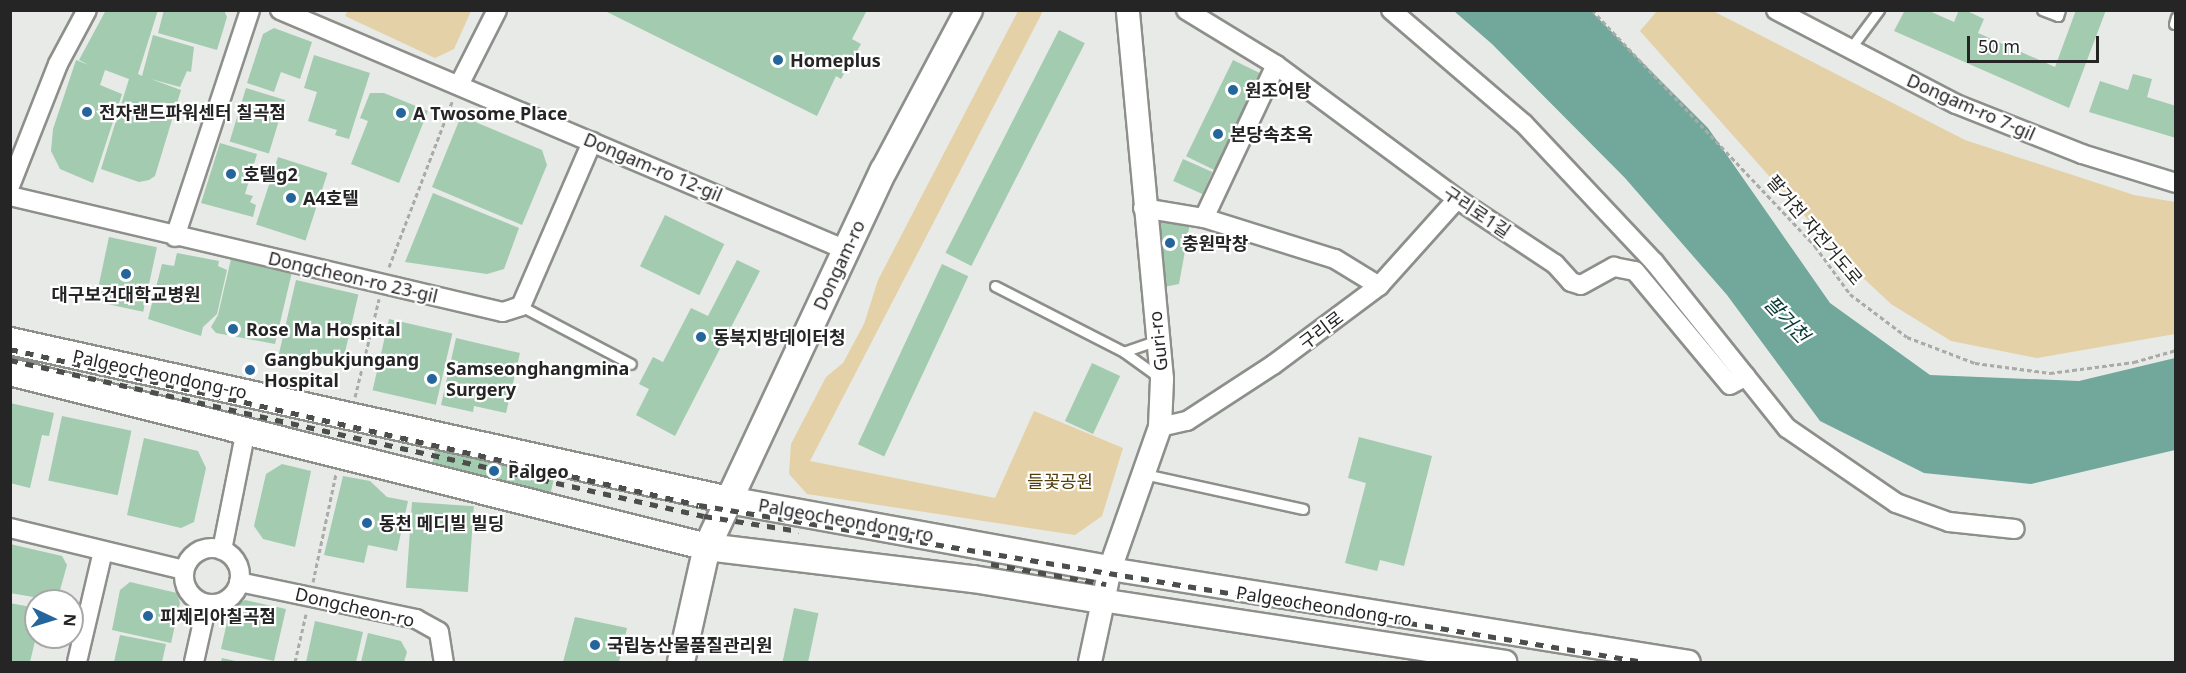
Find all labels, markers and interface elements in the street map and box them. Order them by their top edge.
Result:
scale bar [1970,24,2102,62]
text: 50 m [1978,34,2020,58]
place label: Homeplus [790,49,881,71]
marker: Homeplus [771,53,785,67]
street label: Dongam-ro 7-gil [1904,69,2038,145]
place label: 원조어탕 [1245,79,1311,101]
marker: 원조어탕 [1226,83,1240,97]
place label: 전자랜드파워센터 칠곡점 [99,101,286,123]
place label: A Twosome Place [413,102,567,124]
marker: 전자랜드파워센터 칠곡점 [80,105,94,119]
marker: A Twosome Place [394,106,408,120]
place label: 본당속초옥 [1230,123,1313,145]
marker: 본당속초옥 [1211,127,1225,141]
street label: Dongam-ro 12-gil [581,128,725,206]
place label: 호텔g2 [243,163,298,185]
marker: 호텔g2 [224,167,238,181]
street label: 팔거천 자전거도로 [1763,171,1867,289]
street label: 구리로1길 [1439,182,1515,242]
place label: A4호텔 [303,187,359,209]
marker: A4호텔 [284,191,298,205]
street label: Dongam-ro [809,217,869,313]
place label: 충원막창 [1182,232,1248,254]
marker: 충원막창 [1163,236,1177,250]
street label: Dongcheon-ro 23-gil [266,247,440,307]
marker: 대구보건대학교병원 [119,267,133,281]
place label: 대구보건대학교병원 [51,283,201,305]
water label: 팔거천 [1759,291,1815,347]
street label: 구리로 [1295,306,1347,354]
street label: Guri-ro [1144,310,1172,372]
place label: Rose Ma Hospital [246,318,401,340]
marker: Rose Ma Hospital [224,320,242,338]
place label: 동북지방데이터청 [713,326,845,348]
marker: 동북지방데이터청 [694,330,708,344]
street label: Palgeocheondong-ro [71,345,249,403]
place label: Gangbukjungang Hospital [264,349,419,392]
place label: Samseonghangmina Surgery [446,358,629,400]
marker: Gangbukjungang Hospital [241,361,259,379]
marker: Samseonghangmina Surgery [423,370,441,388]
place label: Palgeo [508,460,569,482]
marker: Palgeo [485,462,503,480]
park label: 들꽃공원 [1027,470,1093,492]
street label: Palgeocheondong-ro [757,494,935,546]
place label: 동천 메디빌 빌딩 [379,512,504,534]
marker: 동천 메디빌 빌딩 [360,516,374,530]
street label: Palgeocheondong-ro [1235,581,1413,631]
street label: Dongcheon-ro [293,583,417,631]
north arrow [24,589,84,649]
place label: 피제리아칠곡점 [160,605,276,627]
marker: 피제리아칠곡점 [141,609,155,623]
text: N [59,613,81,627]
place label: 국립농산물품질관리원 [607,634,773,656]
marker: 국립농산물품질관리원 [588,638,602,652]

